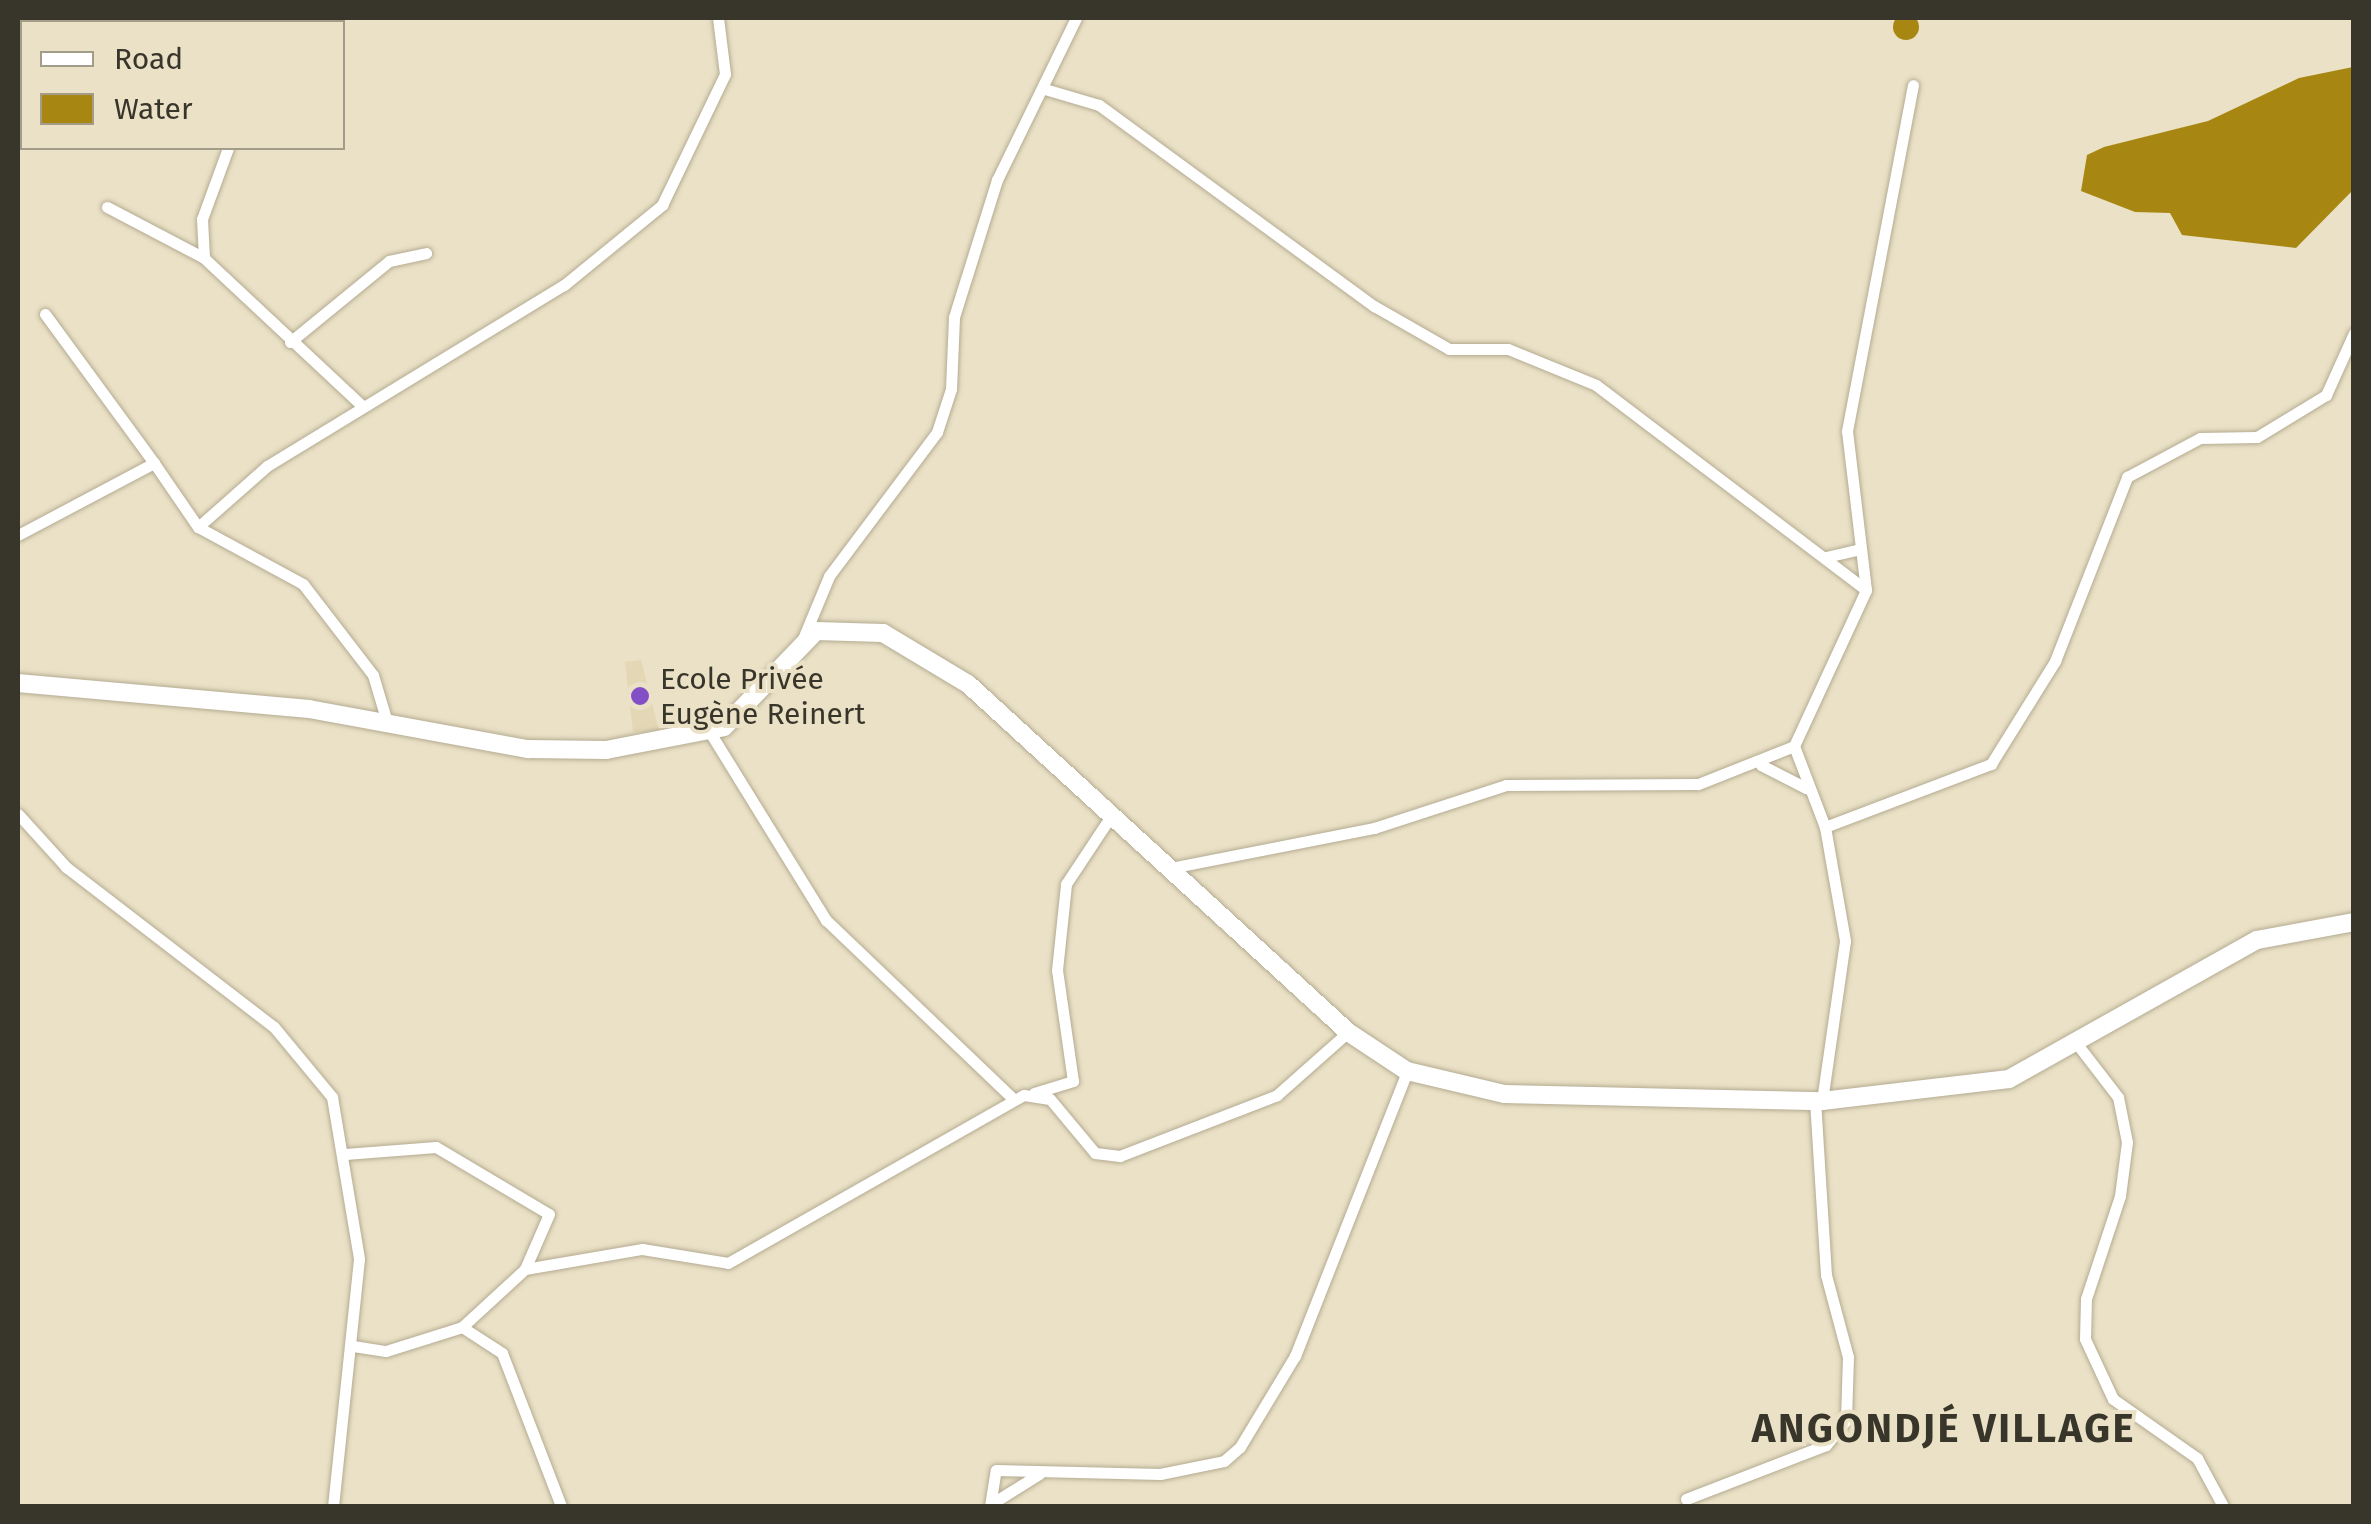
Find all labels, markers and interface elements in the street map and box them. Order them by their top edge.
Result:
legend [20,20,345,150]
text: Road [114,41,183,77]
text: Water [114,91,193,127]
place label: Ecole Privée Eugène Reinert [660,661,865,732]
marker: Ecole Privée Eugène Reinert [629,685,651,707]
district label: ANGONDJÉ VILLAGE [1752,1405,2136,1453]

